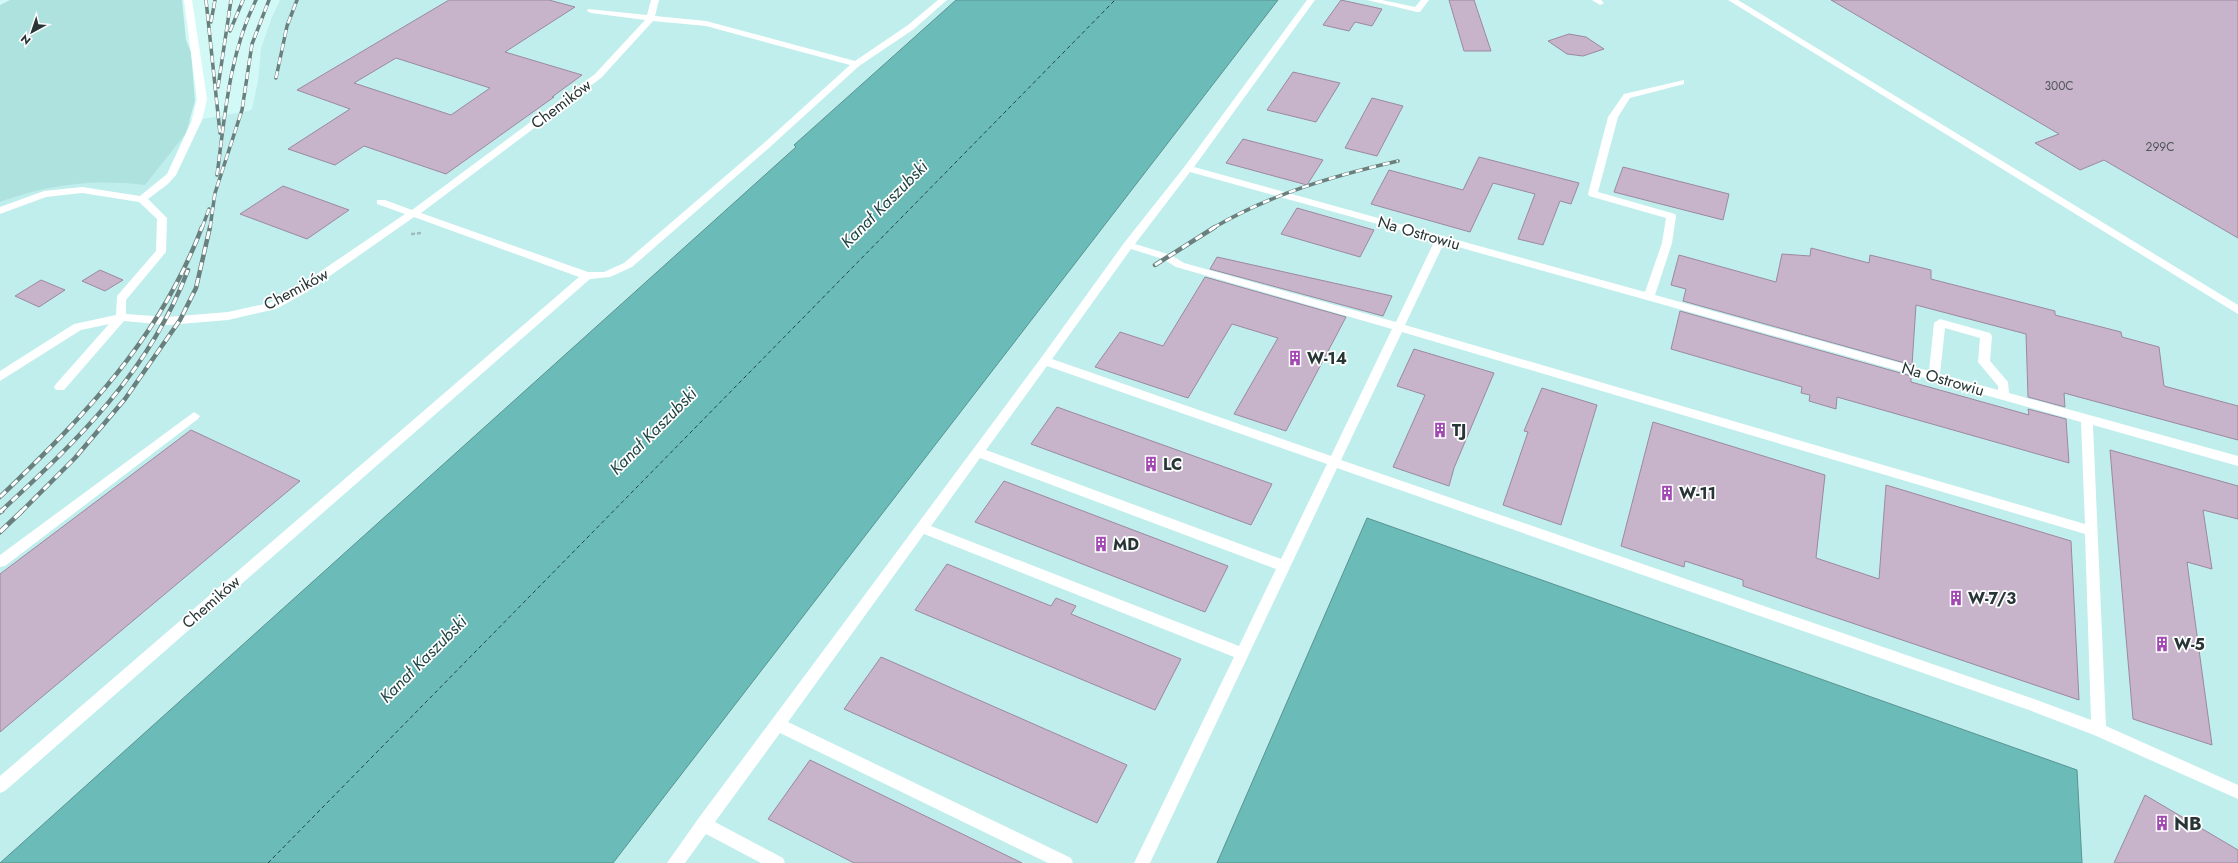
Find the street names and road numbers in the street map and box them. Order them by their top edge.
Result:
street label: Chemików [526,74,596,134]
street label: Na Ostrowiu [1375,210,1463,256]
street label: Chemików [260,262,333,316]
street label: Na Ostrowiu [1899,356,1987,402]
street label: Chemików [177,570,245,634]

